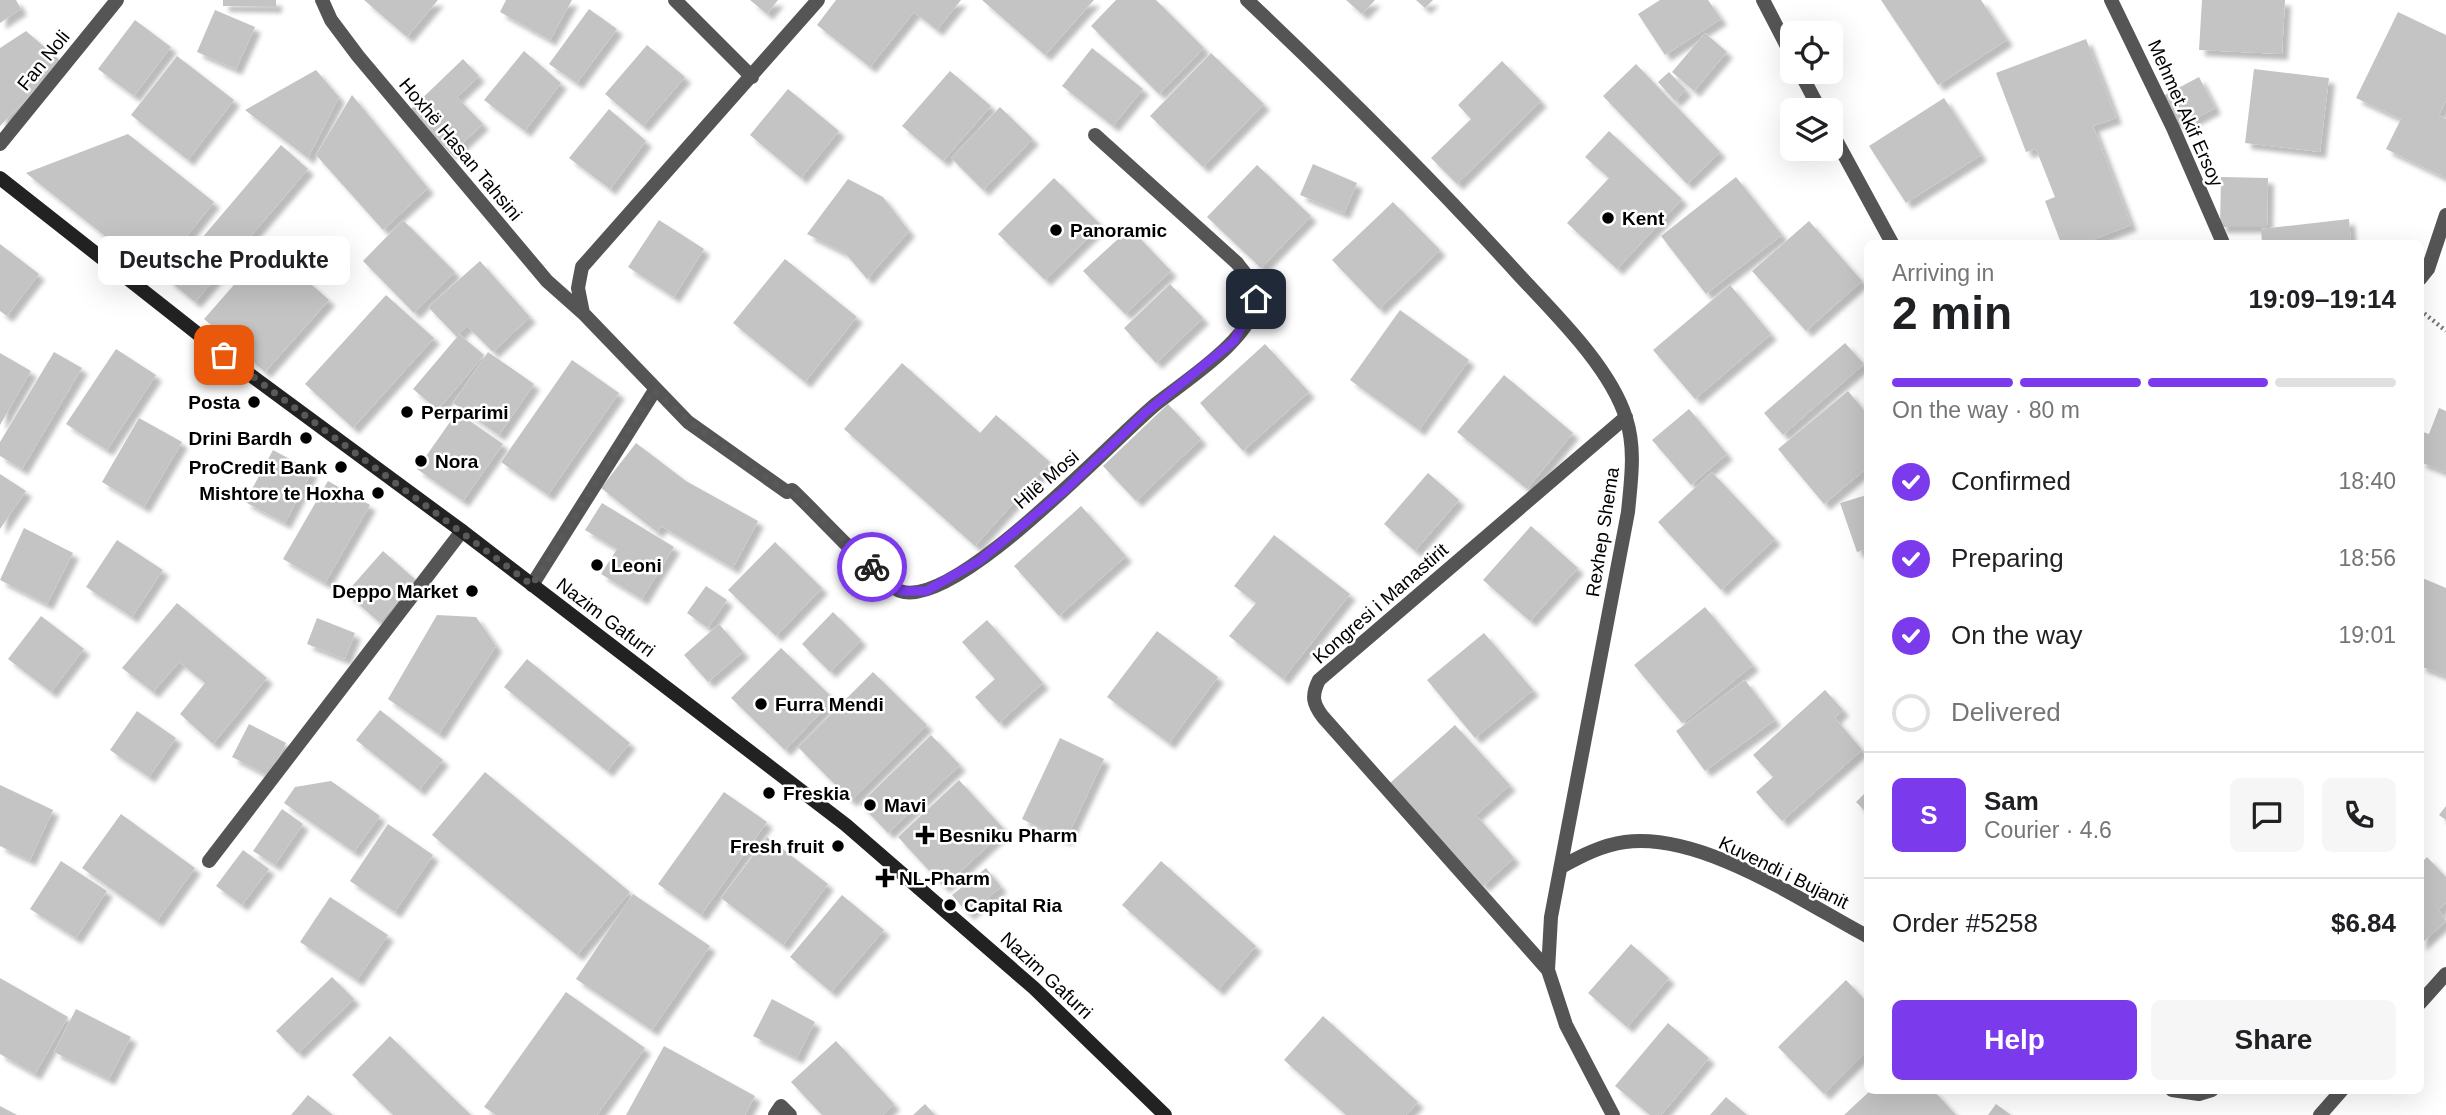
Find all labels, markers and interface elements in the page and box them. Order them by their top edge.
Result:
map controls [1780,21,1843,161]
button: locate [1780,21,1843,84]
street label: Fan Noli [13,26,74,94]
street label: Mehmet Akif Ersoy [2144,37,2228,190]
street label: Hoxhë Hasan Tahsini [395,74,526,225]
button: layers [1780,98,1843,161]
place label: Kent [1622,208,1665,229]
marker: Kent [1600,210,1616,226]
place label: Panoramic [1070,220,1168,241]
marker: Panoramic [1048,222,1064,238]
callout: Deutsche Produkte [98,236,350,285]
text: Deutsche Produkte [119,247,329,273]
text: Arriving in [1892,260,1994,286]
pin [1226,269,1286,329]
icon: home [1237,280,1275,318]
text: 19:09–19:14 [2249,284,2396,314]
text: 2 min [1892,287,2012,339]
pin [194,325,254,385]
icon: bag [205,336,243,374]
place label: Posta [188,392,240,413]
marker: Posta [246,394,262,410]
text: On the way · 80 m [1892,397,2080,423]
place label: Perparimi [421,402,509,423]
marker: Perparimi [399,404,415,420]
place label: Drini Bardh [189,428,292,449]
marker: Drini Bardh [298,430,314,446]
street label: Hilë Mosi [1010,446,1083,513]
place label: Nora [435,451,479,472]
marker: Nora [413,453,429,469]
place label: ProCredit Bank [189,457,327,478]
marker: ProCredit Bank [333,459,349,475]
icon: check [1892,463,1930,501]
street label: Rexhep Shema [1582,465,1623,598]
text: Confirmed [1951,466,2071,496]
text: 18:40 [2338,468,2396,494]
place label: Mishtore te Hoxha [199,483,364,504]
marker: Mishtore te Hoxha [370,485,386,501]
courier [837,532,907,602]
street label: Kongresi i Manastirit [1308,539,1453,668]
icon: check [1892,540,1930,578]
text: Preparing [1951,543,2064,573]
text: 18:56 [2338,545,2396,571]
icon: bike [853,548,891,586]
place label: Leoni [611,555,662,576]
marker: Leoni [589,557,605,573]
street label: Nazim Gafurri [553,574,659,661]
place label: Deppo Market [332,581,459,602]
marker: Deppo Market [464,583,480,599]
icon: check [1892,617,1930,655]
text: On the way [1951,620,2083,650]
text: 19:01 [2338,622,2396,648]
place label: Furra Mendi [775,694,884,715]
marker: Furra Mendi [753,696,769,712]
text: Delivered [1951,697,2061,727]
button: chat [2230,778,2304,852]
button: phone [2322,778,2396,852]
place label: Freskia [783,783,850,804]
marker: Freskia [761,785,777,801]
text: Sam [1984,786,2039,816]
place label: Mavi [884,795,926,816]
marker: Mavi [862,797,878,813]
text: S [1920,800,1938,830]
text: Courier · 4.6 [1984,817,2112,843]
place label: Besniku Pharm [939,825,1077,846]
marker: Besniku Pharm [917,827,933,843]
street label: Kuvendi i Bujanit [1716,832,1853,913]
place label: Fresh fruit [730,836,825,857]
marker: Fresh fruit [830,838,846,854]
place label: NL-Pharm [899,868,990,889]
marker: NL-Pharm [877,870,893,886]
place label: Capital Ria [964,895,1063,916]
marker: Capital Ria [942,897,958,913]
text: Order #5258 [1892,908,2038,938]
text: $6.84 [2331,908,2396,938]
street label: Nazim Gafurri [997,928,1097,1023]
button: Help [1892,1000,2137,1080]
button: Share [2151,1000,2396,1080]

